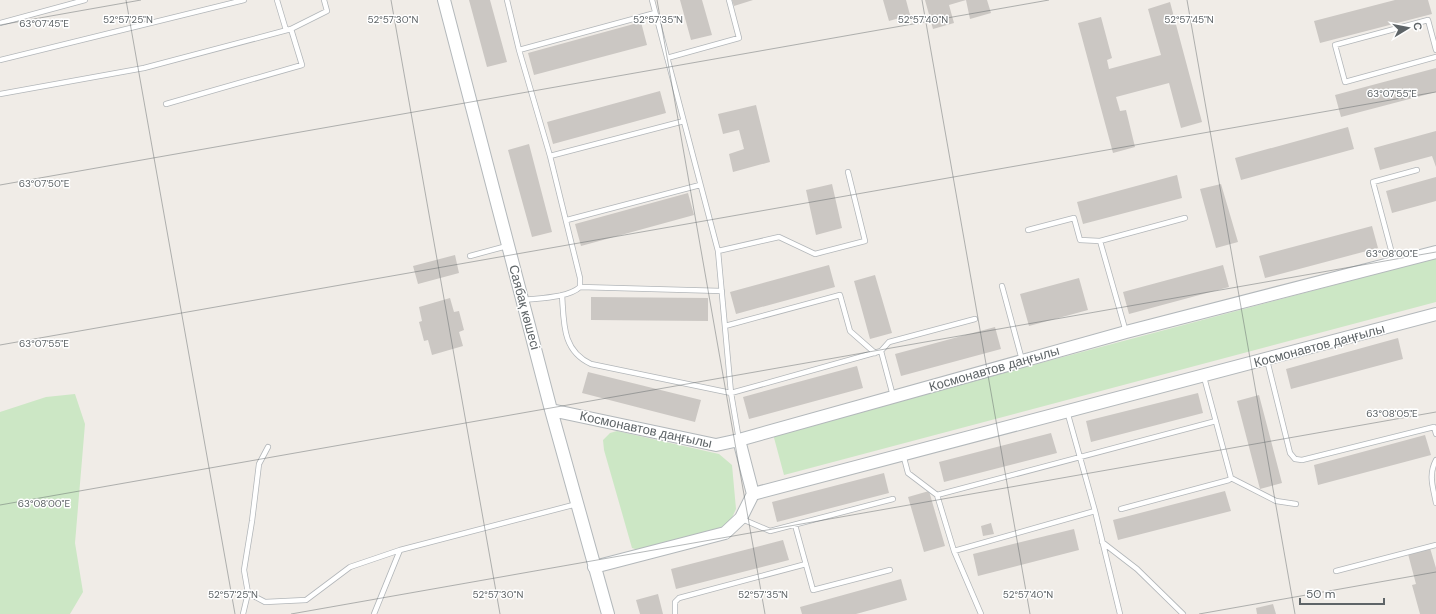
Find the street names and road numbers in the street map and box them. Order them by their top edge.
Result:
street label: Саябақ көшесі [505,263,544,352]
street label: Космонавтов даңғылы [1252,320,1386,371]
street label: Космонавтов даңғылы [927,342,1061,395]
street label: Космонавтов даңғылы [578,407,714,452]

